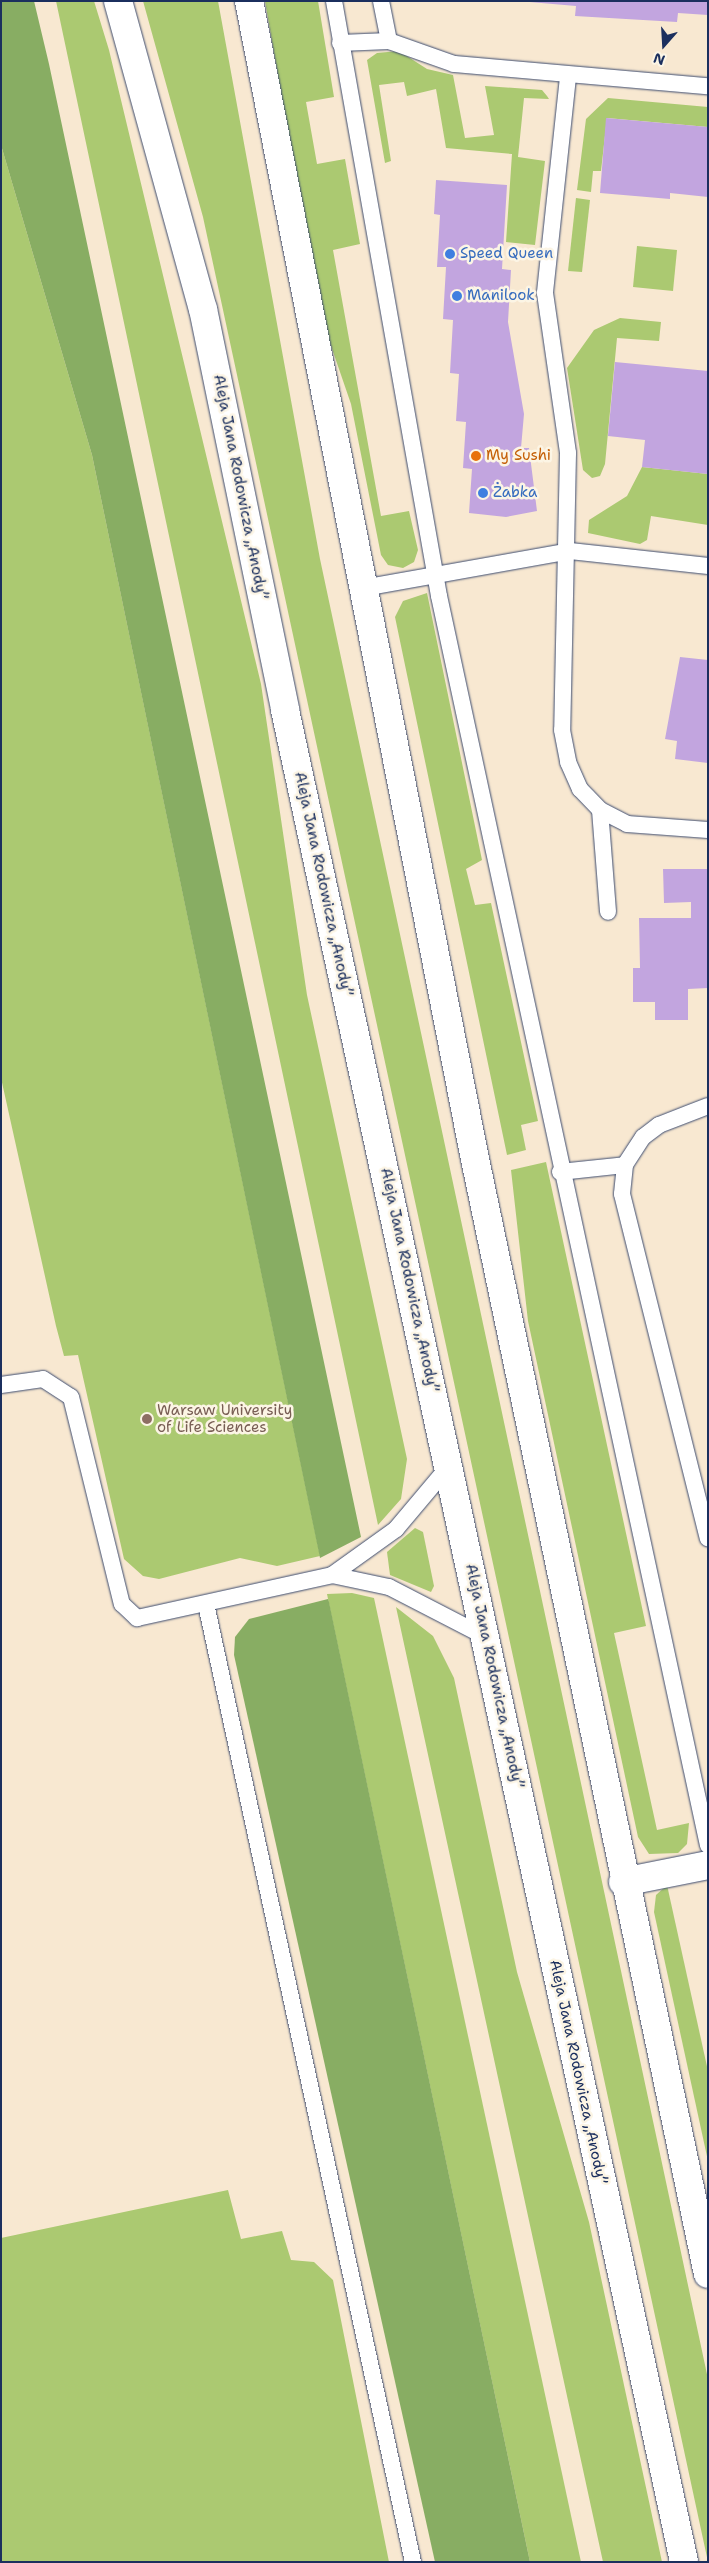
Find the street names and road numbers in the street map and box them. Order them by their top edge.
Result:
street label: Aleja Jana Rodowicza „Anody” [209,373,271,601]
street label: Aleja Jana Rodowicza „Anody” [290,770,356,998]
street label: Aleja Jana Rodowicza „Anody” [376,1166,442,1394]
street label: Aleja Jana Rodowicza „Anody” [461,1562,527,1790]
street label: Aleja Jana Rodowicza „Anody” [545,1958,611,2186]

